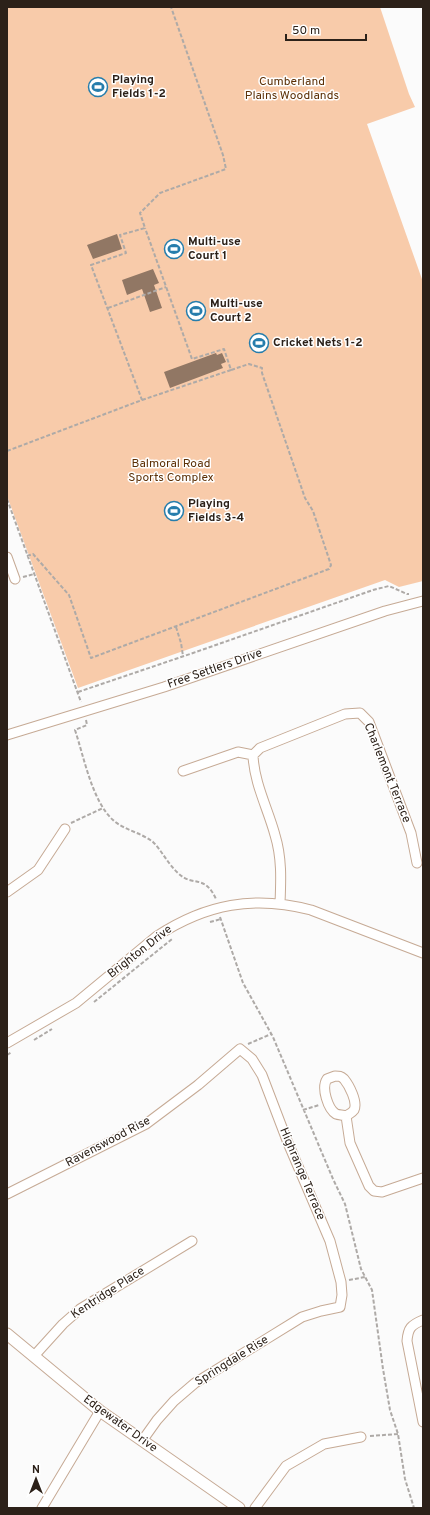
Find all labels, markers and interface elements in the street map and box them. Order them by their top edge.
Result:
scale bar [286,16,366,42]
text: 50 m [292,23,320,39]
place label: Playing Fields 1-2 [112,72,166,102]
park label: Cumberland Plains Woodlands [245,74,339,104]
sports icon: Playing Fields 1-2 [87,76,109,98]
place label: Multi-use Court 1 [188,234,241,264]
sports icon: Multi-use Court 1 [163,238,185,260]
place label: Multi-use Court 2 [210,296,263,326]
sports icon: Multi-use Court 2 [185,300,207,322]
sports icon: Cricket Nets 1-2 [248,332,270,354]
place label: Cricket Nets 1-2 [273,335,363,351]
park label: Balmoral Road Sports Complex [128,456,214,486]
place label: Playing Fields 3-4 [188,496,244,526]
sports icon: Playing Fields 3-4 [163,500,185,522]
street label: Free Settlers Drive [165,645,265,693]
street label: Charlemont Terrace [360,721,414,825]
street label: Brighton Drive [104,922,176,982]
street label: Ravenswood Rise [63,1113,153,1171]
street label: Highrange Terrace [275,1125,329,1223]
street label: Kentridge Place [68,1263,148,1323]
street label: Springdale Rise [192,1332,272,1390]
street label: Edgewater Drive [80,1392,160,1456]
north arrow [16,1459,56,1499]
text: N [32,1463,40,1477]

